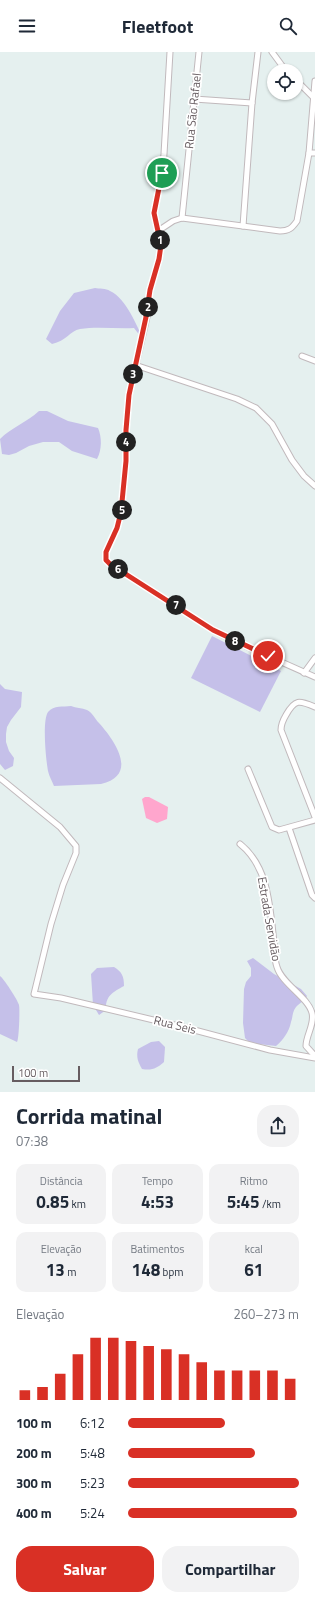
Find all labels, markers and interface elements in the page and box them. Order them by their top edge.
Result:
text: Fleetfoot [122,13,193,40]
icon: menu [16,15,38,37]
icon: search [277,15,299,37]
map controls [267,64,303,100]
button: locate [267,64,303,100]
street label: Rua São Rafael [179,72,206,150]
pin [145,156,179,190]
icon: arrive [151,162,173,184]
pin: 1 [150,230,170,250]
text: 1 [157,232,163,248]
pin: 2 [138,297,158,317]
text: 2 [145,299,151,315]
pin: 3 [123,364,143,384]
text: 3 [130,366,136,382]
pin: 4 [116,432,136,452]
text: 4 [123,434,129,450]
pin: 5 [112,500,132,520]
text: 5 [119,502,125,518]
pin: 6 [108,559,128,579]
text: 6 [115,561,121,577]
pin: 7 [166,595,186,615]
text: 7 [173,597,179,613]
pin: 8 [225,631,245,651]
text: 8 [232,633,238,649]
pin [251,639,285,673]
icon: check [257,645,279,667]
street label: Estrada Servidão [253,875,286,963]
street label: Rua Seis [152,1010,199,1039]
scale bar [12,1064,80,1083]
text: 100 m [18,1065,48,1081]
text: Corrida matinal [16,1099,162,1133]
button: share [257,1105,299,1147]
text: 07:38 [16,1131,48,1151]
text: Distância [40,1173,82,1189]
text: Tempo [142,1173,173,1189]
text: Ritmo [240,1173,268,1189]
text: 0.85 [36,1189,69,1215]
text: 4:53 [141,1189,174,1215]
text: 5:45 [227,1189,260,1215]
text: km [69,1196,86,1212]
text: /km [260,1196,281,1212]
text: Elevação [41,1241,82,1257]
text: Batimentos [131,1241,184,1257]
text: kcal [245,1241,263,1257]
text: 13 [46,1257,65,1283]
text: 148 [132,1257,160,1283]
text: 61 [244,1257,263,1283]
text: m [65,1264,77,1280]
text: bpm [160,1264,183,1280]
text: Elevação [16,1304,64,1324]
text: 260–273 m [233,1304,299,1324]
text: 100 m [16,1413,52,1433]
text: 6:12 [80,1413,105,1433]
text: 200 m [16,1443,52,1463]
text: 5:48 [80,1443,105,1463]
text: 300 m [16,1473,52,1493]
text: 5:23 [80,1473,105,1493]
text: 400 m [16,1503,52,1523]
text: 5:24 [80,1503,105,1523]
button: Salvar [16,1546,154,1592]
button: Compartilhar [162,1546,299,1592]

